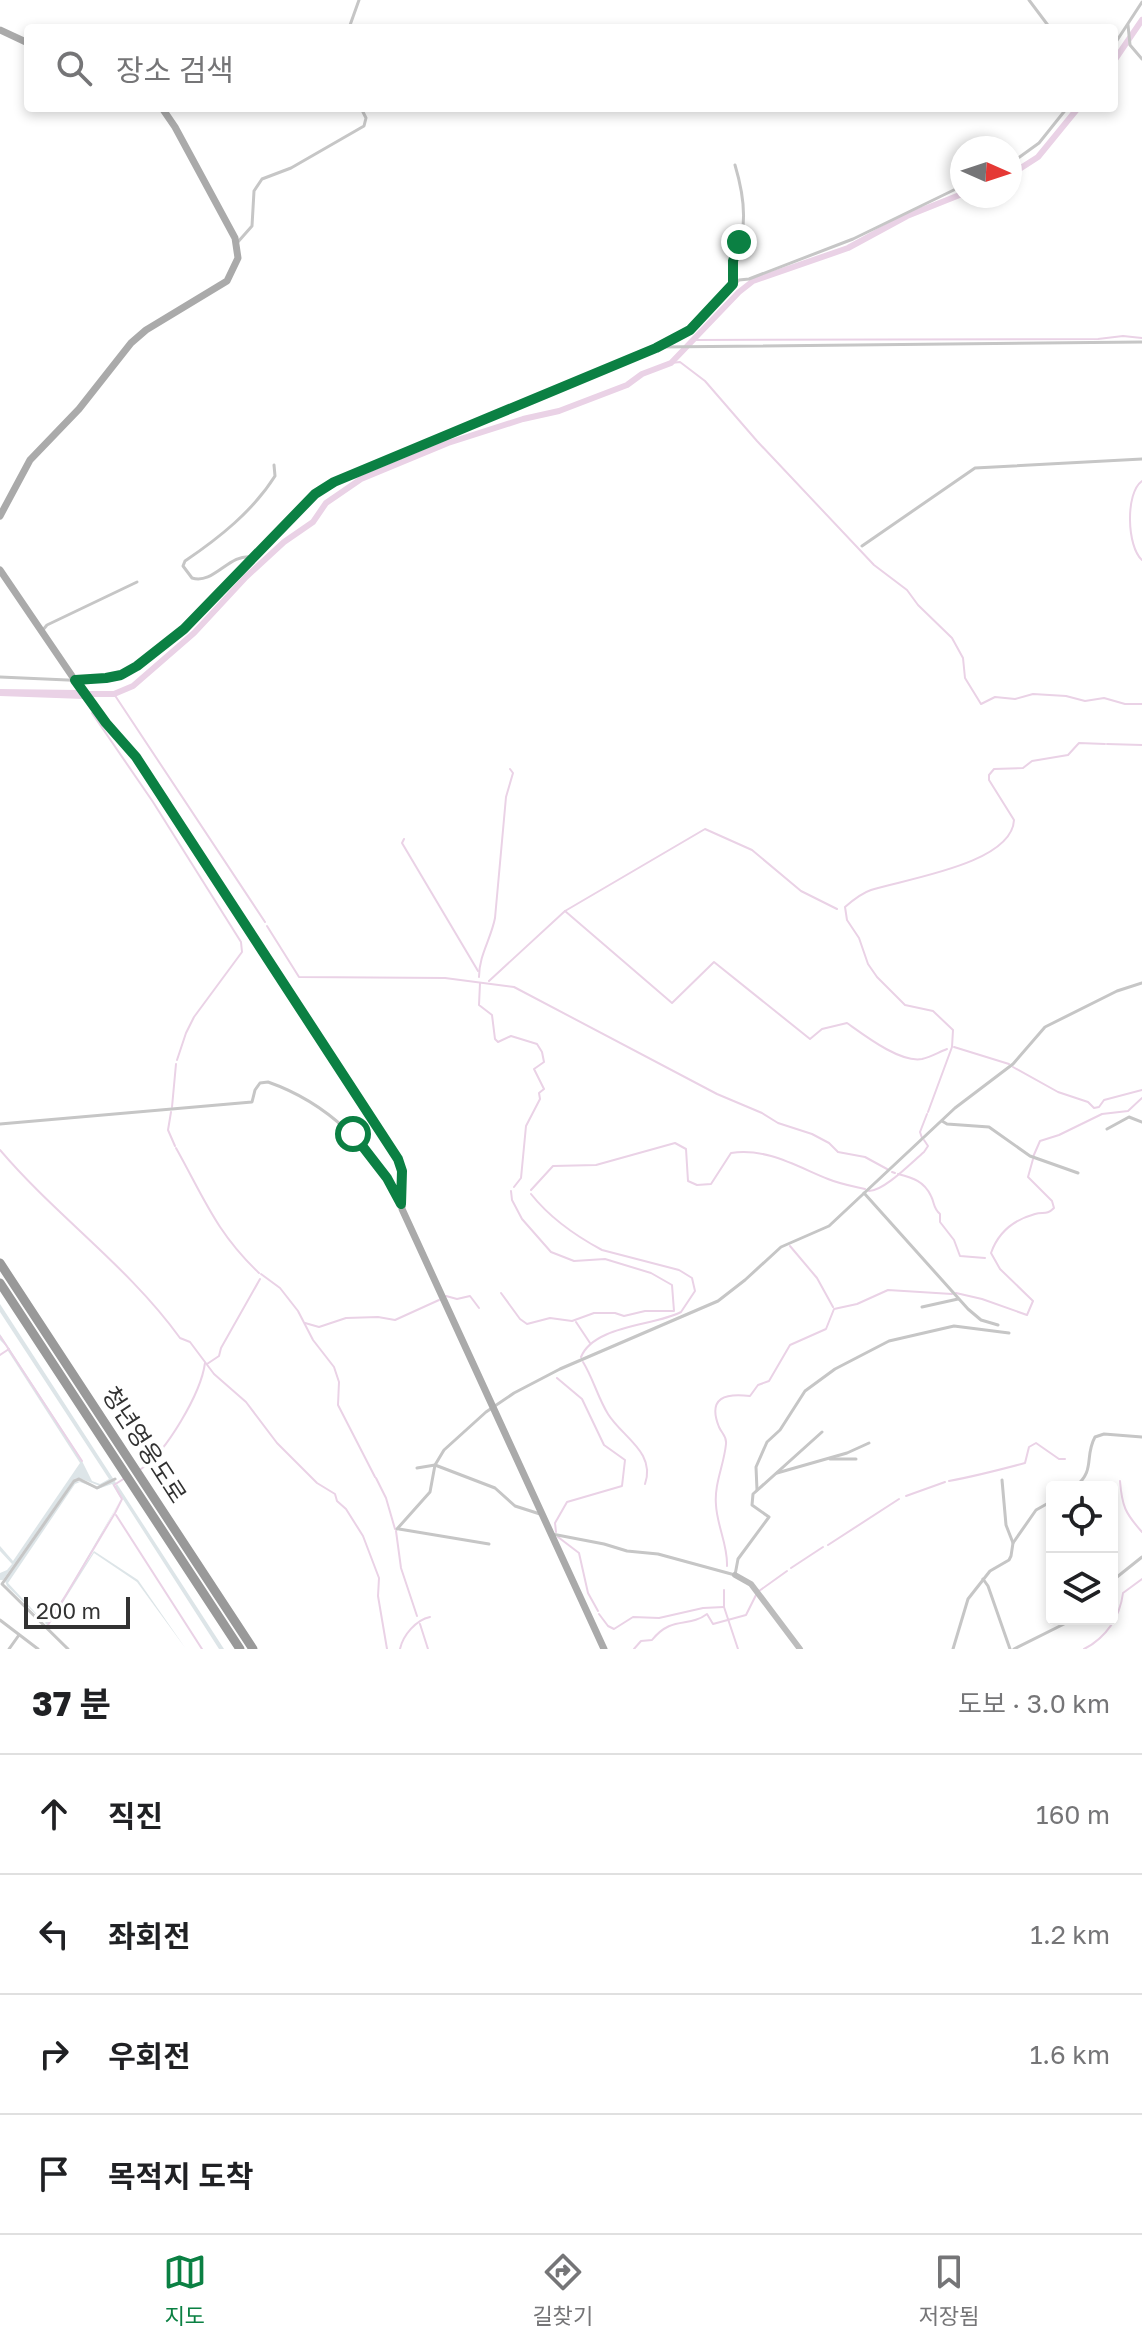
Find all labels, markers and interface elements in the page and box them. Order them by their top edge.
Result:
search box [24,24,1118,112]
icon: search [52,46,96,90]
text: 장소 검색 [116,52,234,88]
north arrow [950,136,1022,208]
route end [721,224,757,260]
route start [335,1116,371,1152]
street label: 청년영웅도로 [97,1381,193,1508]
map controls [1046,1481,1118,1625]
button: locate [1046,1481,1118,1553]
button: layers [1046,1553,1118,1625]
scale bar [24,1593,130,1629]
text: 200 m [36,1597,101,1624]
text: 37 분 [32,1683,111,1723]
text: 도보 · 3.0 km [958,1688,1110,1719]
icon: ahead [32,1792,76,1836]
text: 직진 [108,1798,163,1834]
text: 160 m [1036,1799,1110,1830]
icon: left [32,1912,76,1956]
text: 좌회전 [108,1918,191,1954]
text: 1.2 km [1030,1919,1110,1950]
icon: right [32,2032,76,2076]
text: 우회전 [108,2038,191,2074]
text: 1.6 km [1030,2039,1110,2070]
icon: arrive [32,2152,76,2196]
text: 목적지 도착 [108,2158,254,2194]
tab: 지도 [163,2250,207,2330]
tab: 길찾기 [532,2250,593,2330]
tab: 저장됨 [918,2250,979,2330]

